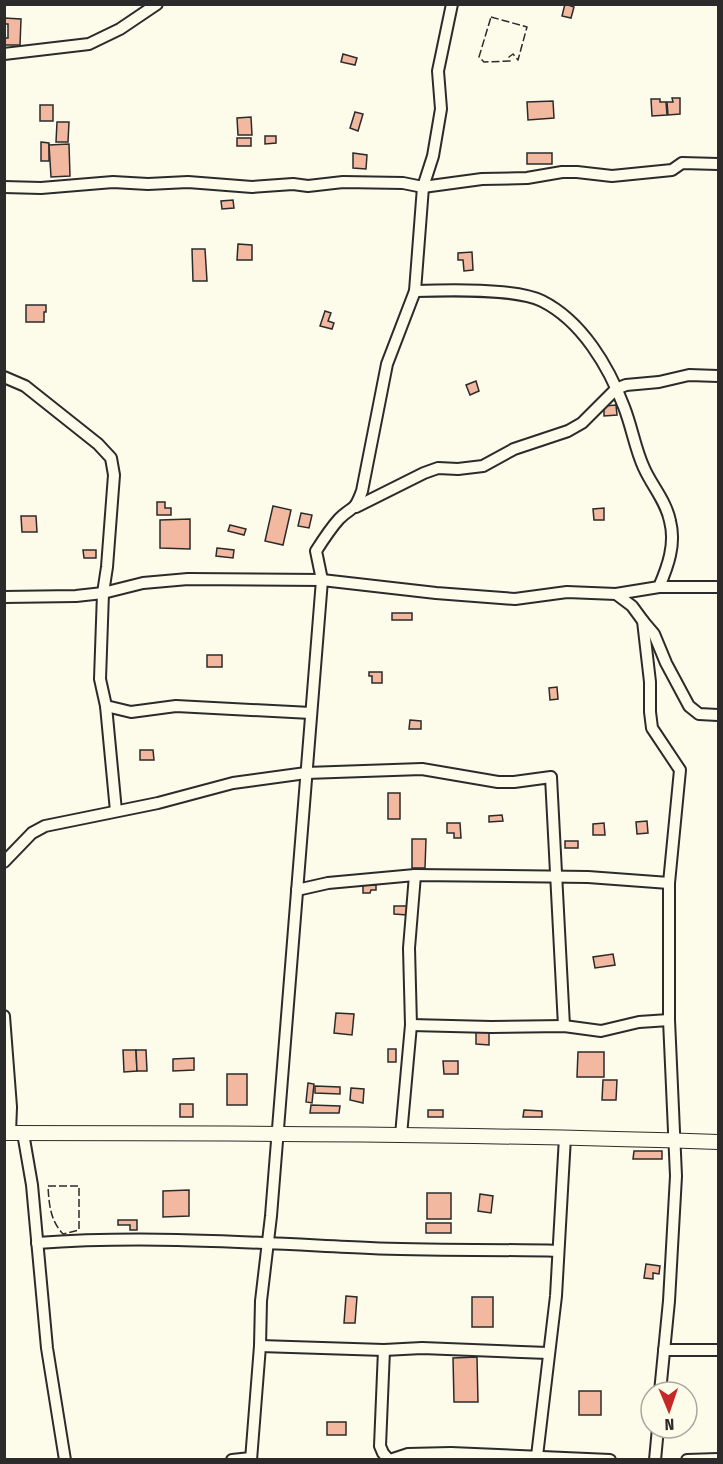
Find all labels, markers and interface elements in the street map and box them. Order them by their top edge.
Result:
north arrow [639,1380,699,1440]
text: N [664,1415,675,1434]

